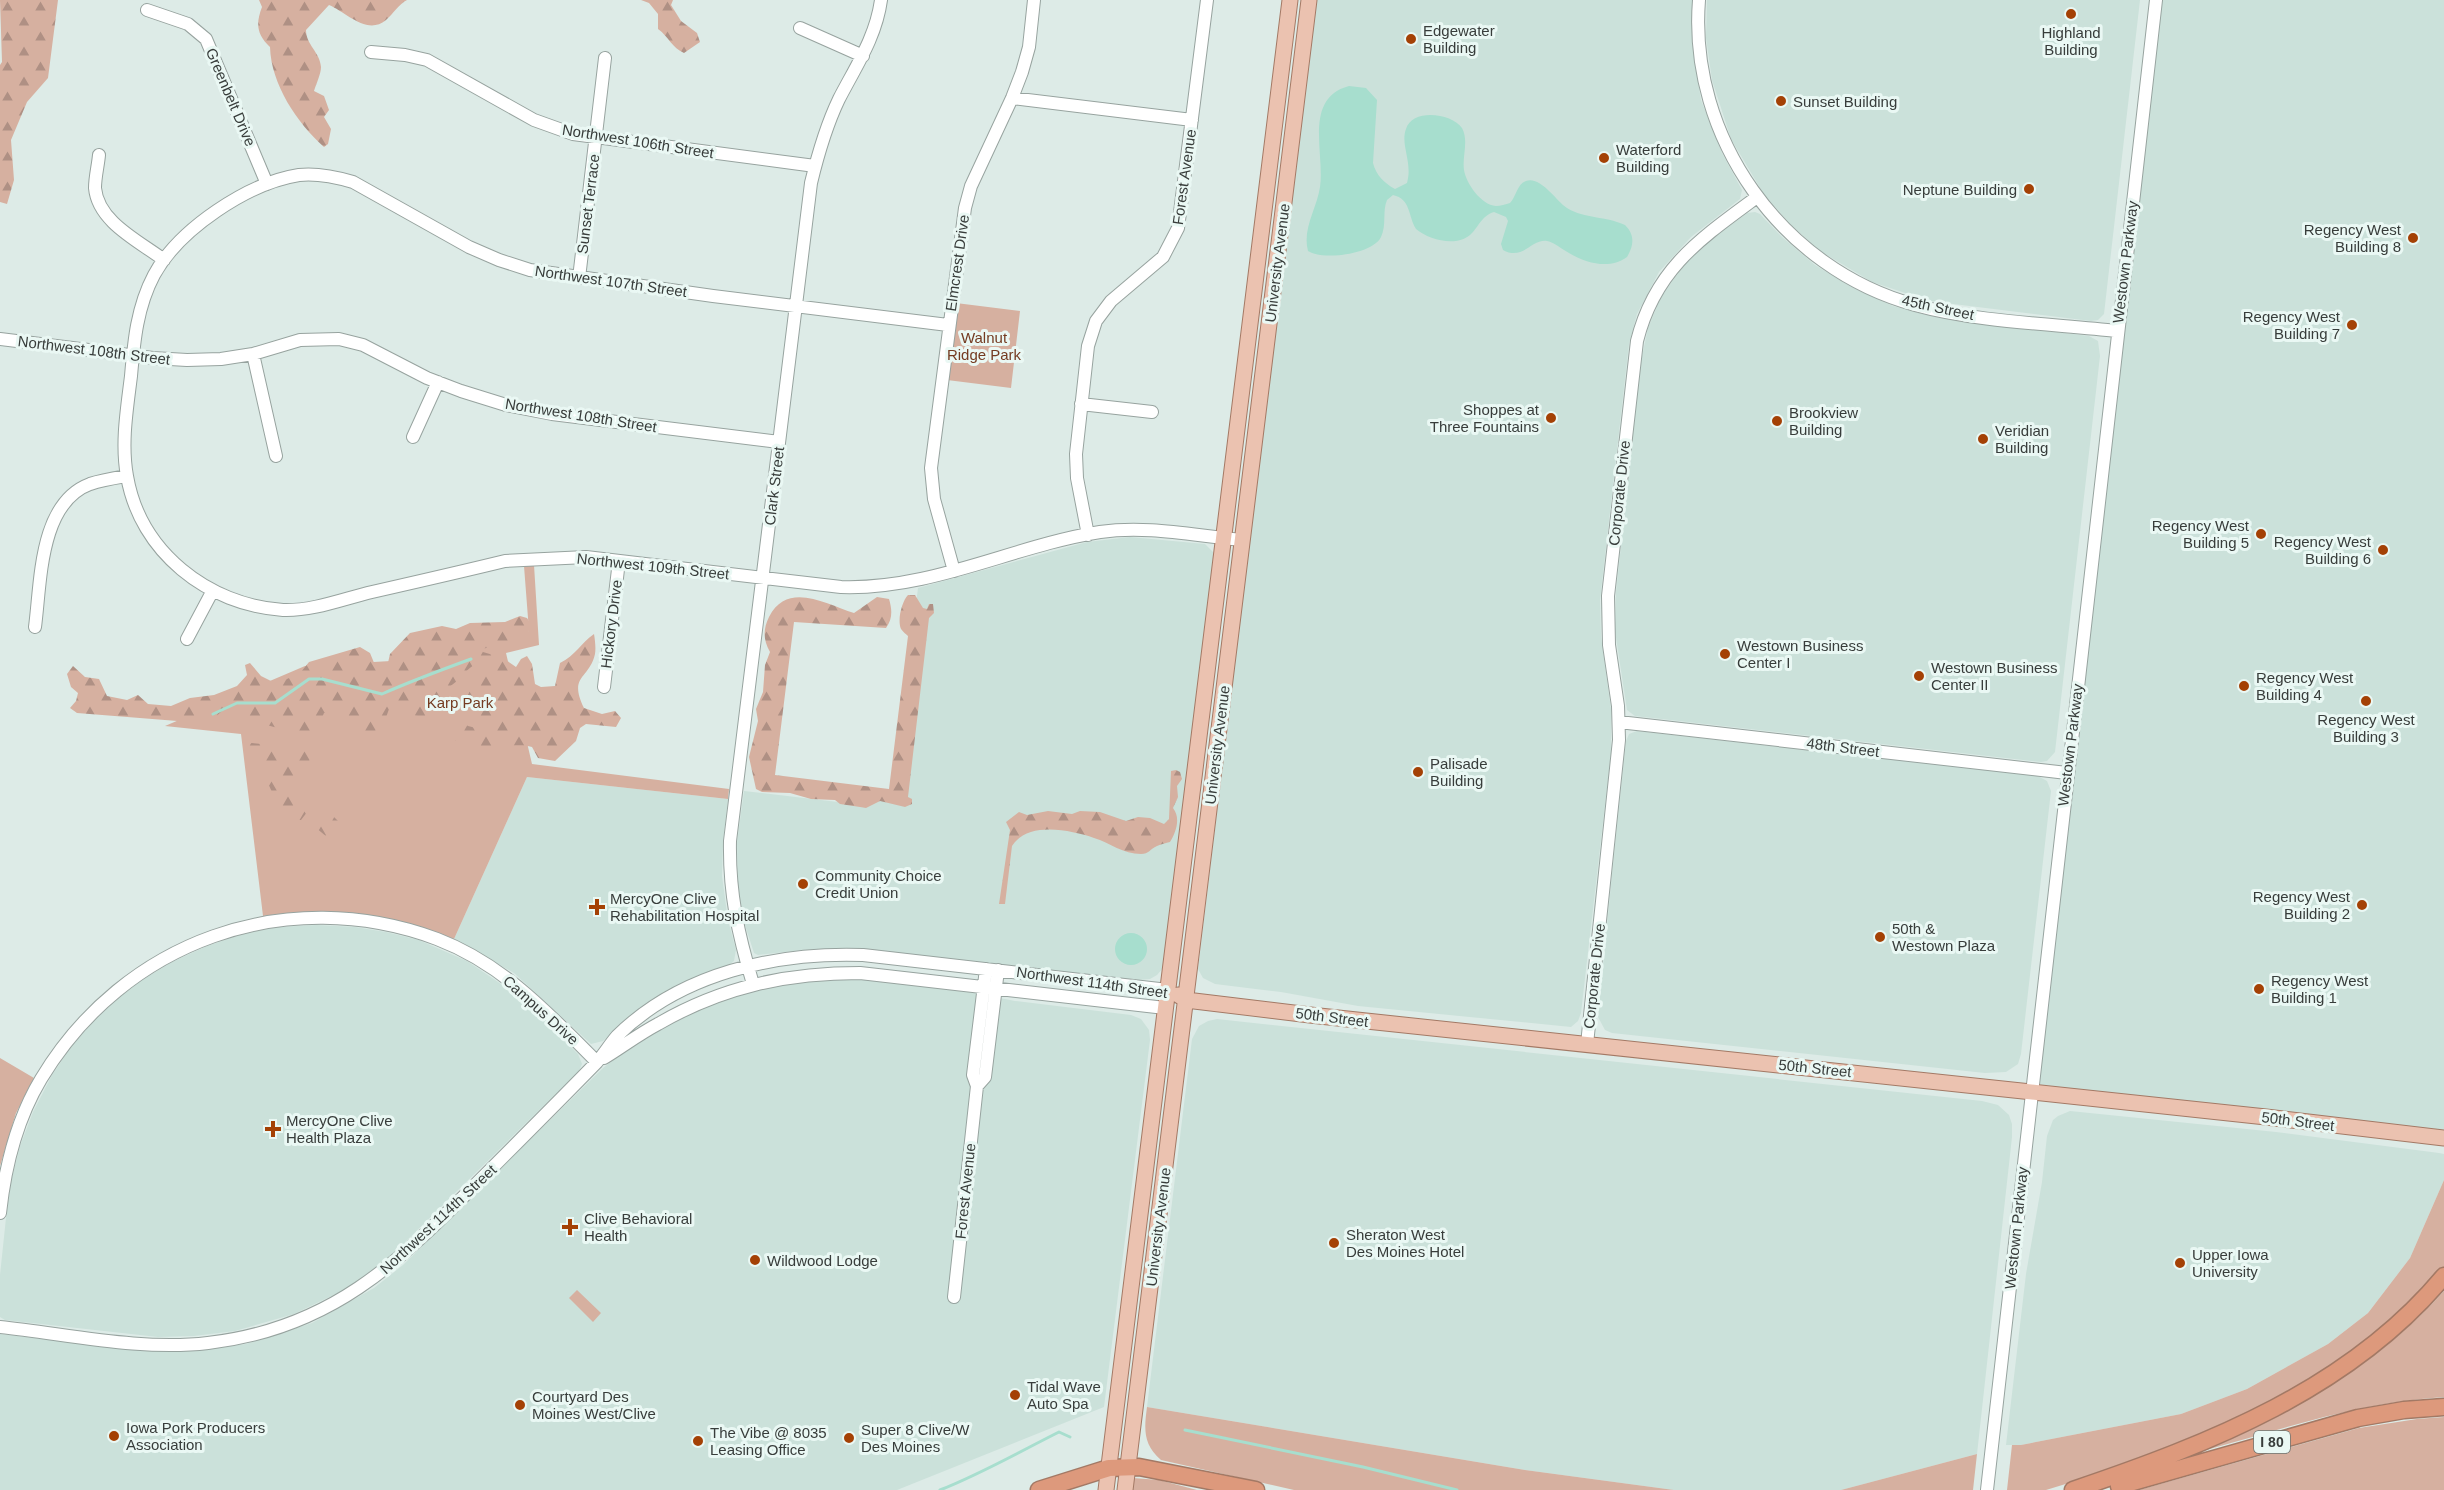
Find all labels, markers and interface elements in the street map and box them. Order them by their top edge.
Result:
marker: Highland Building [2064,7,2078,21]
place label: Edgewater Building [1423,22,1495,56]
place label: Highland Building [2041,24,2101,58]
marker: Edgewater Building [1404,32,1418,46]
street label: Greenbelt Drive [203,45,259,149]
place label: Sunset Building [1793,93,1897,110]
marker: Sunset Building [1774,94,1788,108]
street label: Northwest 106th Street [561,121,716,162]
street label: Forest Avenue [1169,128,1199,226]
place label: Waterford Building [1616,141,1681,175]
marker: Waterford Building [1597,151,1611,165]
street label: Sunset Terrace [573,153,603,255]
place label: Neptune Building [1903,181,2017,198]
marker: Neptune Building [2022,182,2036,196]
street label: Westown Parkway [2109,199,2141,324]
street label: University Avenue [1261,203,1293,323]
street label: Elmcrest Drive [942,214,972,312]
place label: Regency West Building 8 [2304,221,2402,255]
marker: Regency West Building 8 [2406,231,2420,245]
street label: Northwest 107th Street [534,262,689,300]
street label: 45th Street [1900,291,1976,323]
place label: Regency West Building 7 [2243,308,2341,342]
marker: Regency West Building 7 [2345,318,2359,332]
park label: Walnut Ridge Park [947,329,1022,363]
street label: Northwest 108th Street [17,332,172,368]
street label: Northwest 108th Street [504,395,659,436]
place label: Shoppes at Three Fountains [1430,401,1540,435]
place label: Brookview Building [1789,404,1858,438]
marker: Shoppes at Three Fountains [1544,411,1558,425]
marker: Brookview Building [1770,414,1784,428]
place label: Veridian Building [1995,422,2049,456]
marker: Veridian Building [1976,432,1990,446]
street label: Corporate Drive [1605,439,1633,547]
street label: Clark Street [761,445,787,526]
place label: Regency West Building 5 [2152,517,2250,551]
marker: Regency West Building 5 [2254,527,2268,541]
place label: Regency West Building 6 [2274,533,2372,567]
marker: Regency West Building 6 [2376,543,2390,557]
street label: Northwest 109th Street [576,550,731,583]
street label: Hickory Drive [597,579,625,669]
place label: Westown Business Center I [1737,637,1863,671]
marker: Westown Business Center I [1718,647,1732,661]
place label: Westown Business Center II [1931,659,2057,693]
marker: Westown Business Center II [1912,669,1926,683]
place label: Regency West Building 4 [2256,669,2354,703]
marker: Regency West Building 4 [2237,679,2251,693]
street label: Westown Parkway [2054,682,2086,807]
street label: University Avenue [1201,685,1233,805]
park label: Karp Park [427,694,494,711]
marker: Regency West Building 3 [2359,694,2373,708]
place label: Regency West Building 3 [2317,711,2415,745]
street label: 48th Street [1806,734,1881,760]
place label: Palisade Building [1430,755,1488,789]
marker: Palisade Building [1411,765,1425,779]
place label: Community Choice Credit Union [815,867,942,901]
marker: Community Choice Credit Union [796,877,810,891]
place label: Regency West Building 2 [2253,888,2351,922]
place label: MercyOne Clive Rehabilitation Hospital [610,890,759,924]
marker: MercyOne Clive Rehabilitation Hospital [588,898,606,916]
marker: Regency West Building 2 [2355,898,2369,912]
place label: 50th & Westown Plaza [1892,920,1996,954]
street label: Corporate Drive [1580,922,1608,1030]
marker: 50th & Westown Plaza [1873,930,1887,944]
street label: Northwest 114th Street [1015,963,1169,1001]
street label: Campus Drive [500,972,582,1048]
place label: Regency West Building 1 [2271,972,2369,1006]
marker: Regency West Building 1 [2252,982,2266,996]
street label: 50th Street [1295,1004,1370,1030]
street label: 50th Street [1778,1056,1853,1080]
street label: 50th Street [2261,1108,2336,1134]
place label: MercyOne Clive Health Plaza [286,1112,393,1146]
marker: MercyOne Clive Health Plaza [264,1120,282,1138]
street label: Forest Avenue [952,1142,978,1240]
street label: Northwest 114th Street [377,1160,500,1277]
street label: Westown Parkway [2001,1165,2031,1290]
street label: University Avenue [1142,1167,1174,1287]
place label: Clive Behavioral Health [584,1210,692,1244]
marker: Clive Behavioral Health [561,1218,579,1236]
place label: Sheraton West Des Moines Hotel [1346,1226,1464,1260]
marker: Sheraton West Des Moines Hotel [1327,1236,1341,1250]
place label: Upper Iowa University [2192,1246,2269,1280]
place label: Wildwood Lodge [767,1252,878,1269]
marker: Wildwood Lodge [748,1253,762,1267]
marker: Upper Iowa University [2173,1256,2187,1270]
place label: Tidal Wave Auto Spa [1027,1378,1101,1412]
place label: Courtyard Des Moines West/Clive [532,1388,656,1422]
marker: Tidal Wave Auto Spa [1008,1388,1022,1402]
marker: Courtyard Des Moines West/Clive [513,1398,527,1412]
place label: Iowa Pork Producers Association [126,1419,265,1453]
place label: Super 8 Clive/W Des Moines [861,1421,970,1455]
place label: The Vibe @ 8035 Leasing Office [710,1424,827,1458]
marker: Iowa Pork Producers Association [107,1429,121,1443]
marker: Super 8 Clive/W Des Moines [842,1431,856,1445]
road number: I 80 [2254,1431,2290,1453]
marker: The Vibe @ 8035 Leasing Office [691,1434,705,1448]

